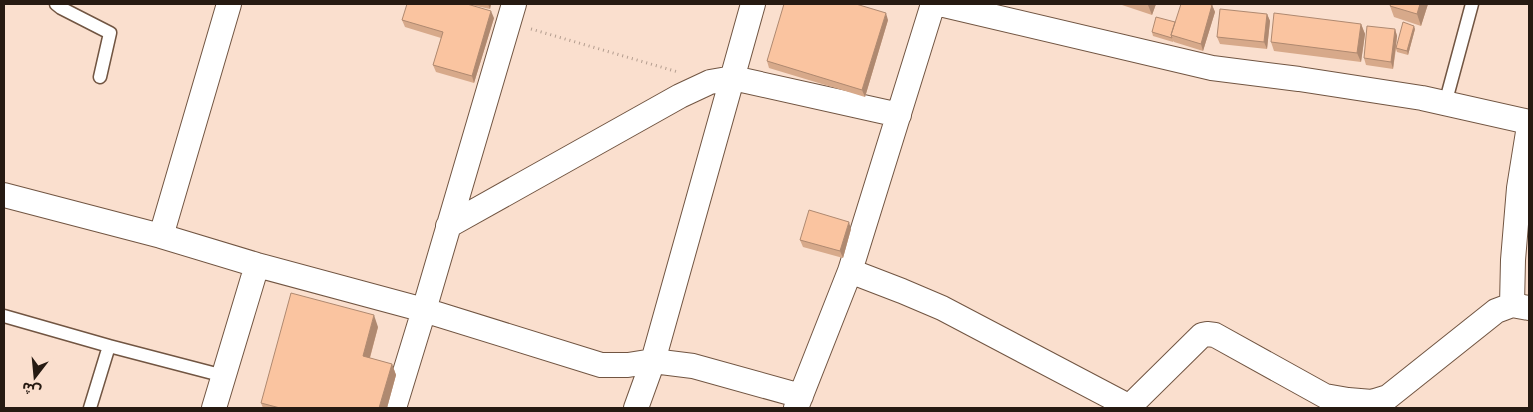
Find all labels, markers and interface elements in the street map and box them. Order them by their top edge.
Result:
north arrow [10,352,60,402]
text: ش [20,379,43,401]

